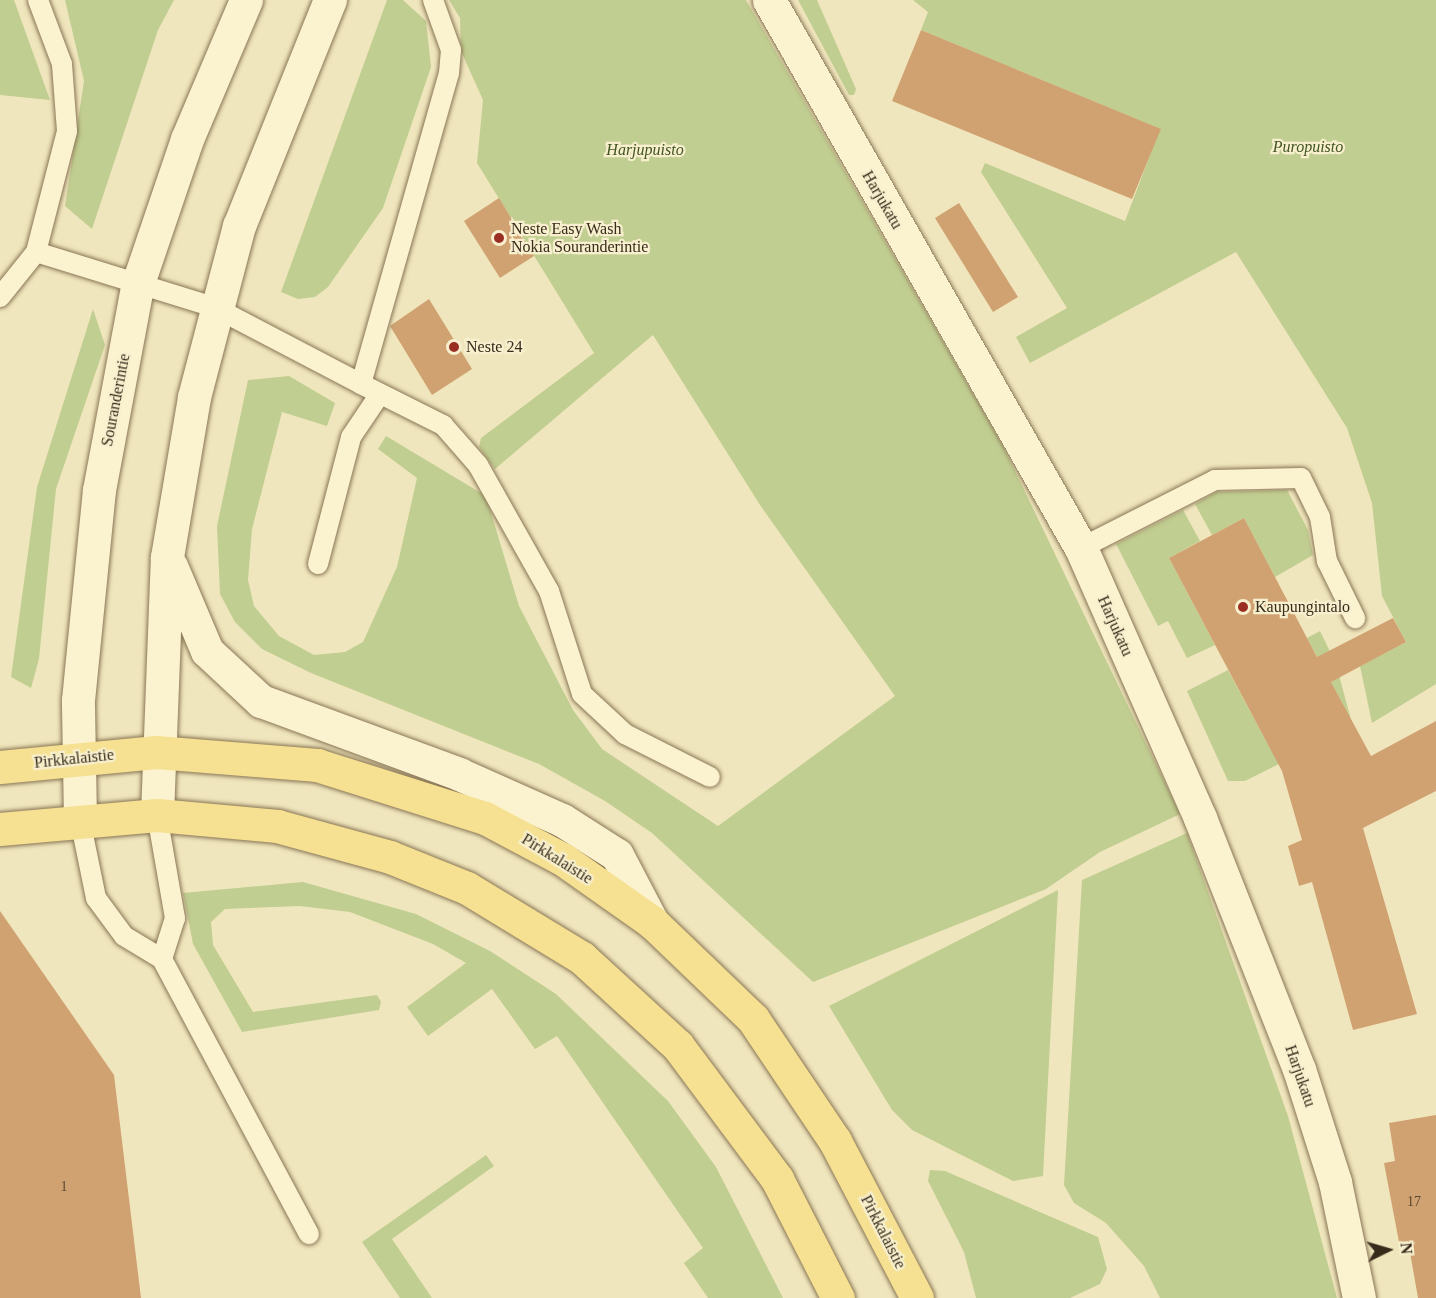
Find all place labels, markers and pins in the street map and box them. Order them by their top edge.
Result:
place label: Neste Easy Wash Nokia Souranderintie [511,219,648,257]
marker: Neste Easy Wash Nokia Souranderintie [492,231,506,245]
place label: Neste 24 [466,337,522,357]
marker: Neste 24 [447,340,461,354]
place label: Kaupungintalo [1255,597,1350,617]
marker: Kaupungintalo [1236,600,1250,614]

